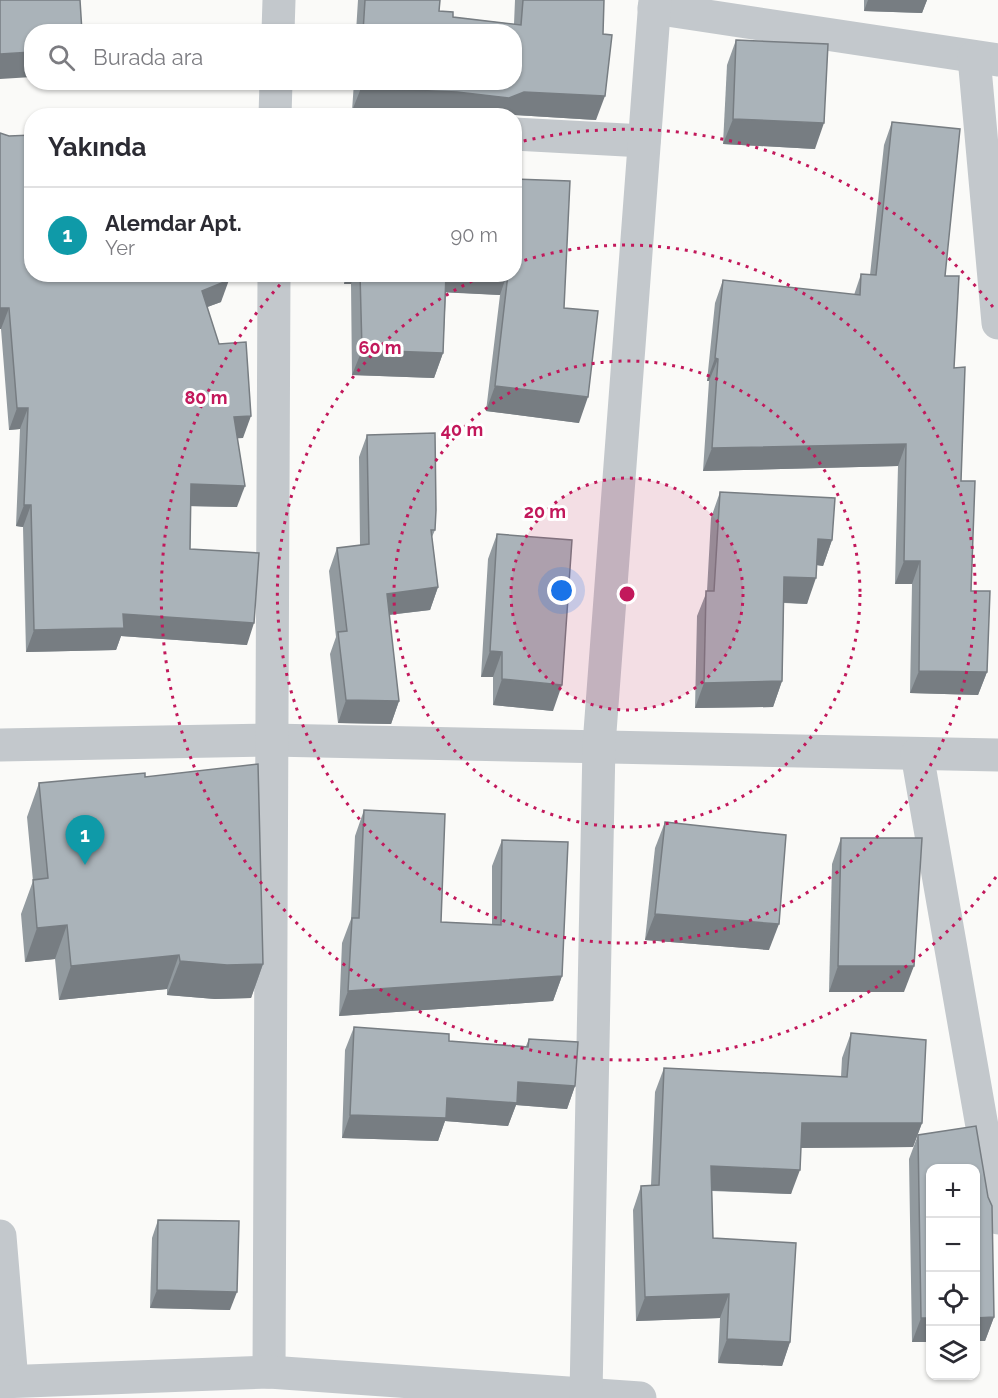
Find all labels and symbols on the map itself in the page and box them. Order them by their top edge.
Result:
text: 60 m [358,337,402,358]
text: 80 m [184,387,228,408]
text: 40 m [441,419,483,440]
text: 20 m [524,501,566,522]
your location [547,576,576,605]
centre of rings [617,584,637,604]
pin: 1 [66,816,104,865]

